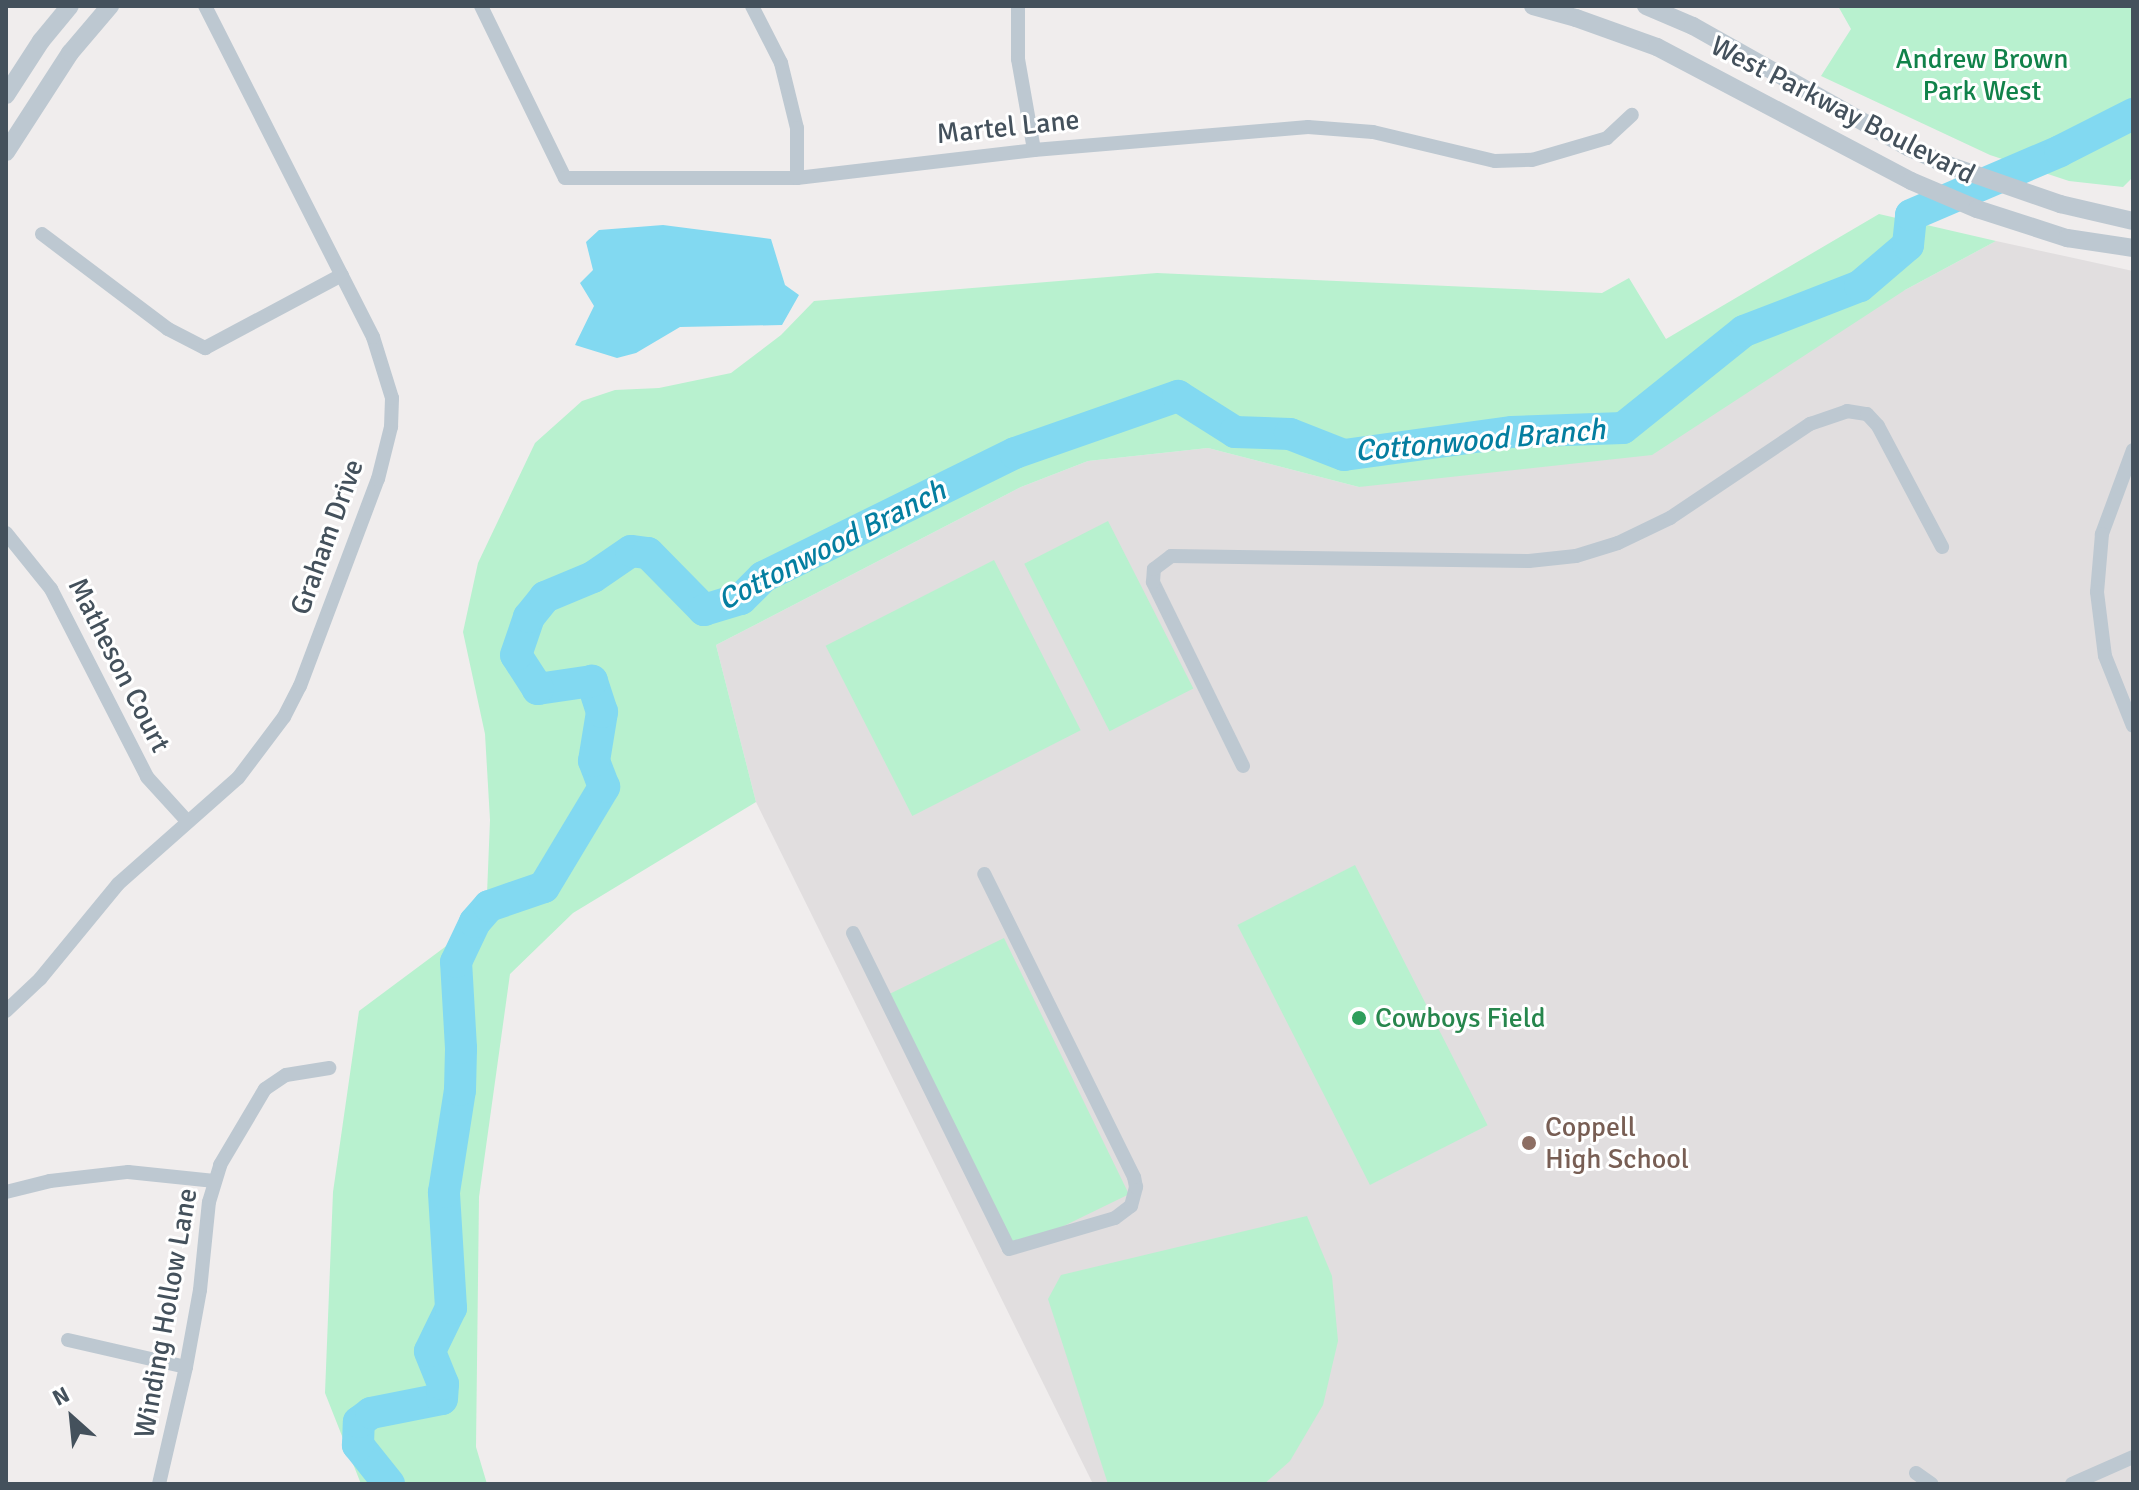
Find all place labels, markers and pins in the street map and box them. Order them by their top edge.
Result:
place label: Cowboys Field [1375,1001,1546,1035]
marker: Cowboys Field [1350,1009,1368,1027]
place label: Coppell High School [1545,1110,1689,1176]
marker: Coppell High School [1520,1134,1538,1152]

